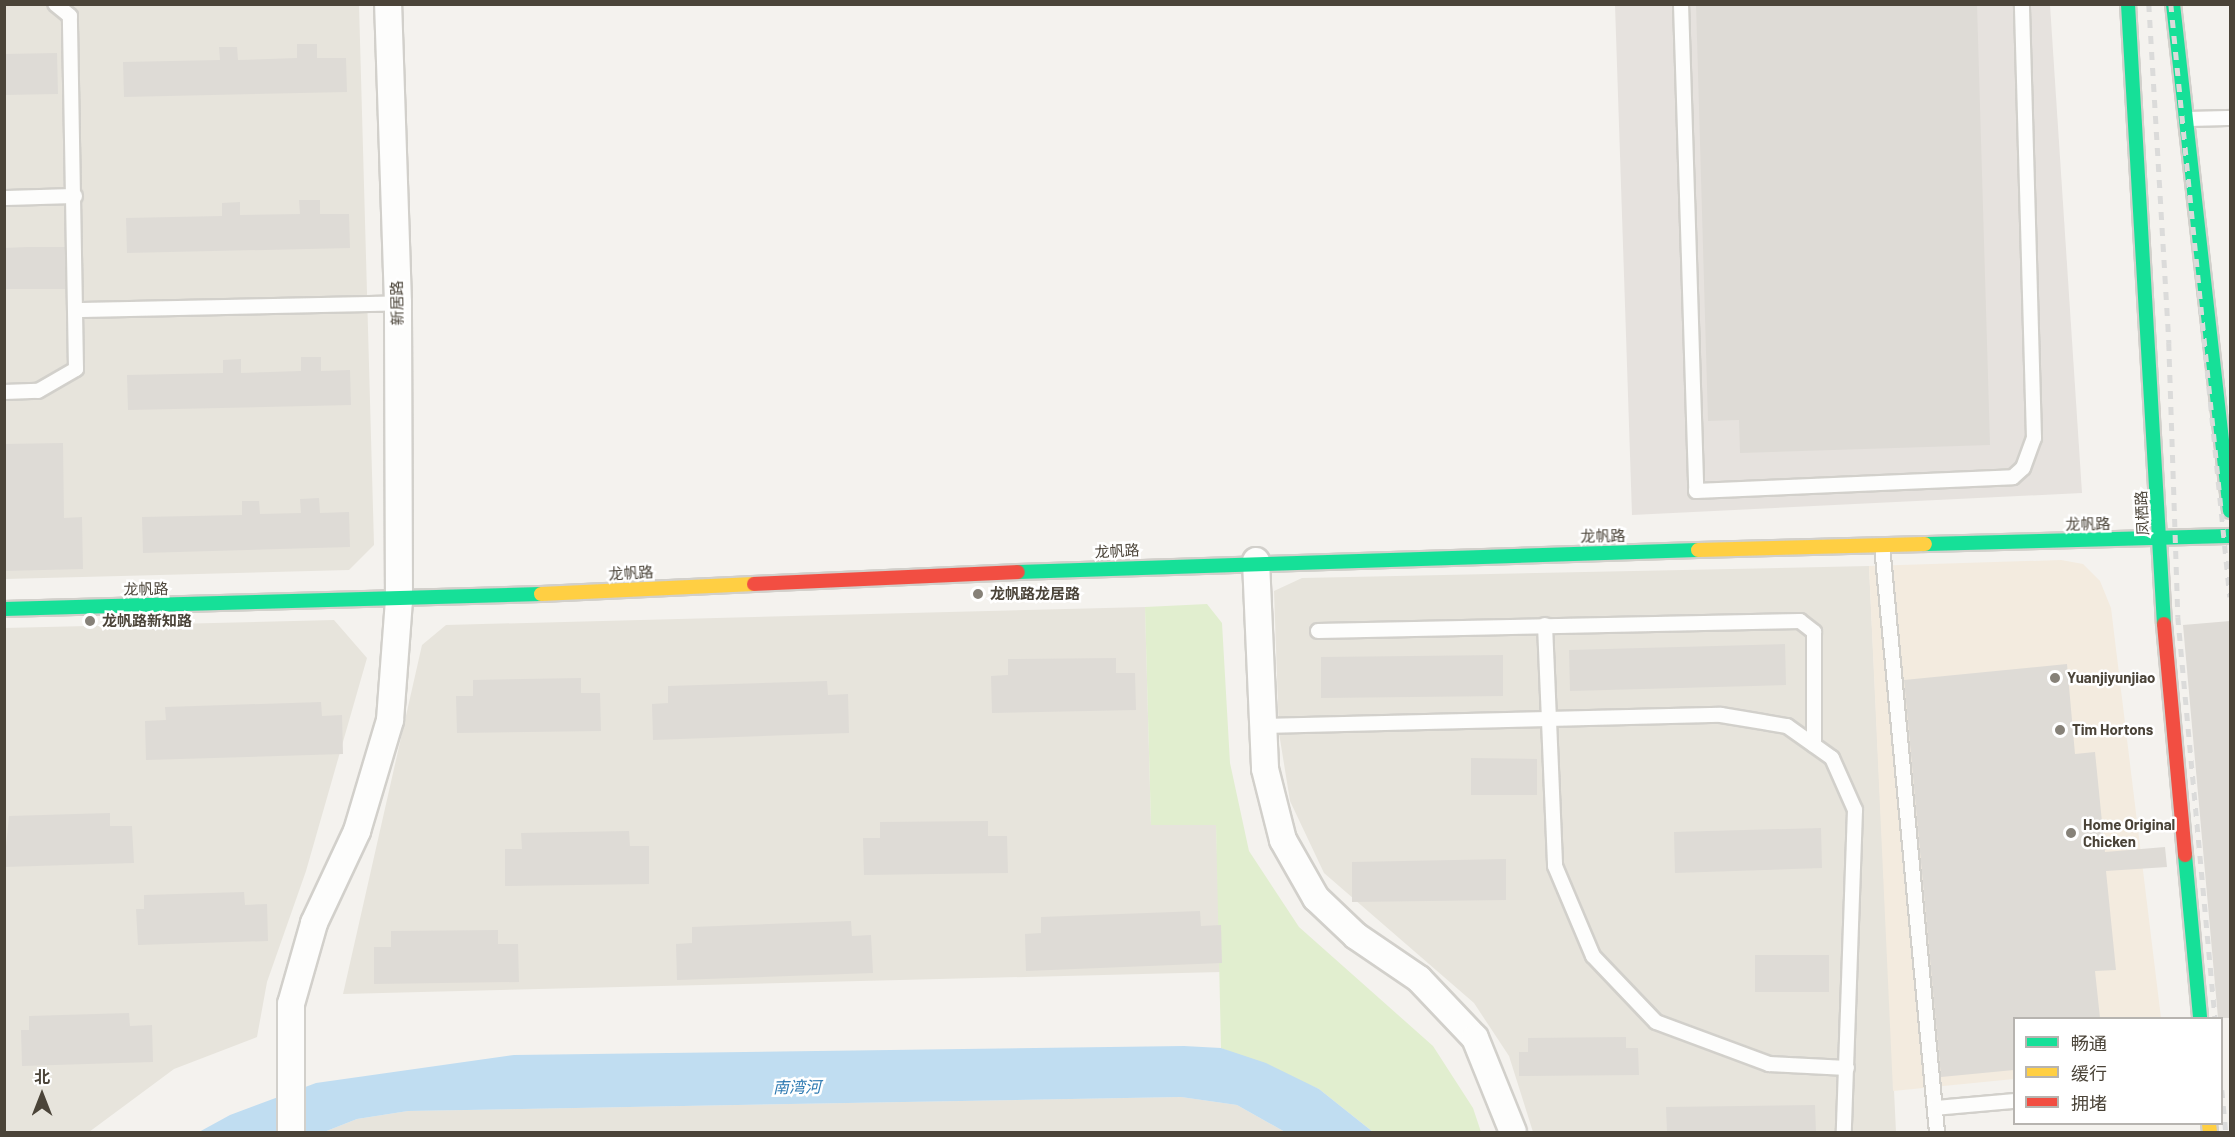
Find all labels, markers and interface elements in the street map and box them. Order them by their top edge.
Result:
street label: 新居路 [388,280,406,326]
street label: 凤栖路 [2132,490,2152,536]
street label: 龙帆路 [2065,515,2111,533]
street label: 龙帆路 [1580,527,1626,545]
street label: 龙帆路 [1094,541,1140,561]
street label: 龙帆路 [608,563,654,583]
street label: 龙帆路 [123,580,169,598]
place label: 龙帆路龙居路 [990,585,1080,603]
marker: 龙帆路龙居路 [971,587,985,601]
place label: 龙帆路新知路 [102,612,192,630]
marker: 龙帆路新知路 [83,614,97,628]
place label: Yuanjiyunjiao [2067,669,2155,687]
marker: Yuanjiyunjiao [2048,671,2062,685]
place label: Tim Hortons [2072,721,2153,739]
marker: Tim Hortons [2053,723,2067,737]
place label: Home Original Chicken [2083,815,2175,850]
marker: Home Original Chicken [2064,826,2078,840]
legend [2013,1017,2223,1125]
text: 畅通 [2071,1032,2107,1054]
text: 缓行 [2071,1062,2107,1084]
north arrow [12,1065,72,1125]
text: 北 [34,1067,50,1086]
water label: 南湾河 [773,1077,821,1097]
text: 拥堵 [2071,1092,2107,1114]

